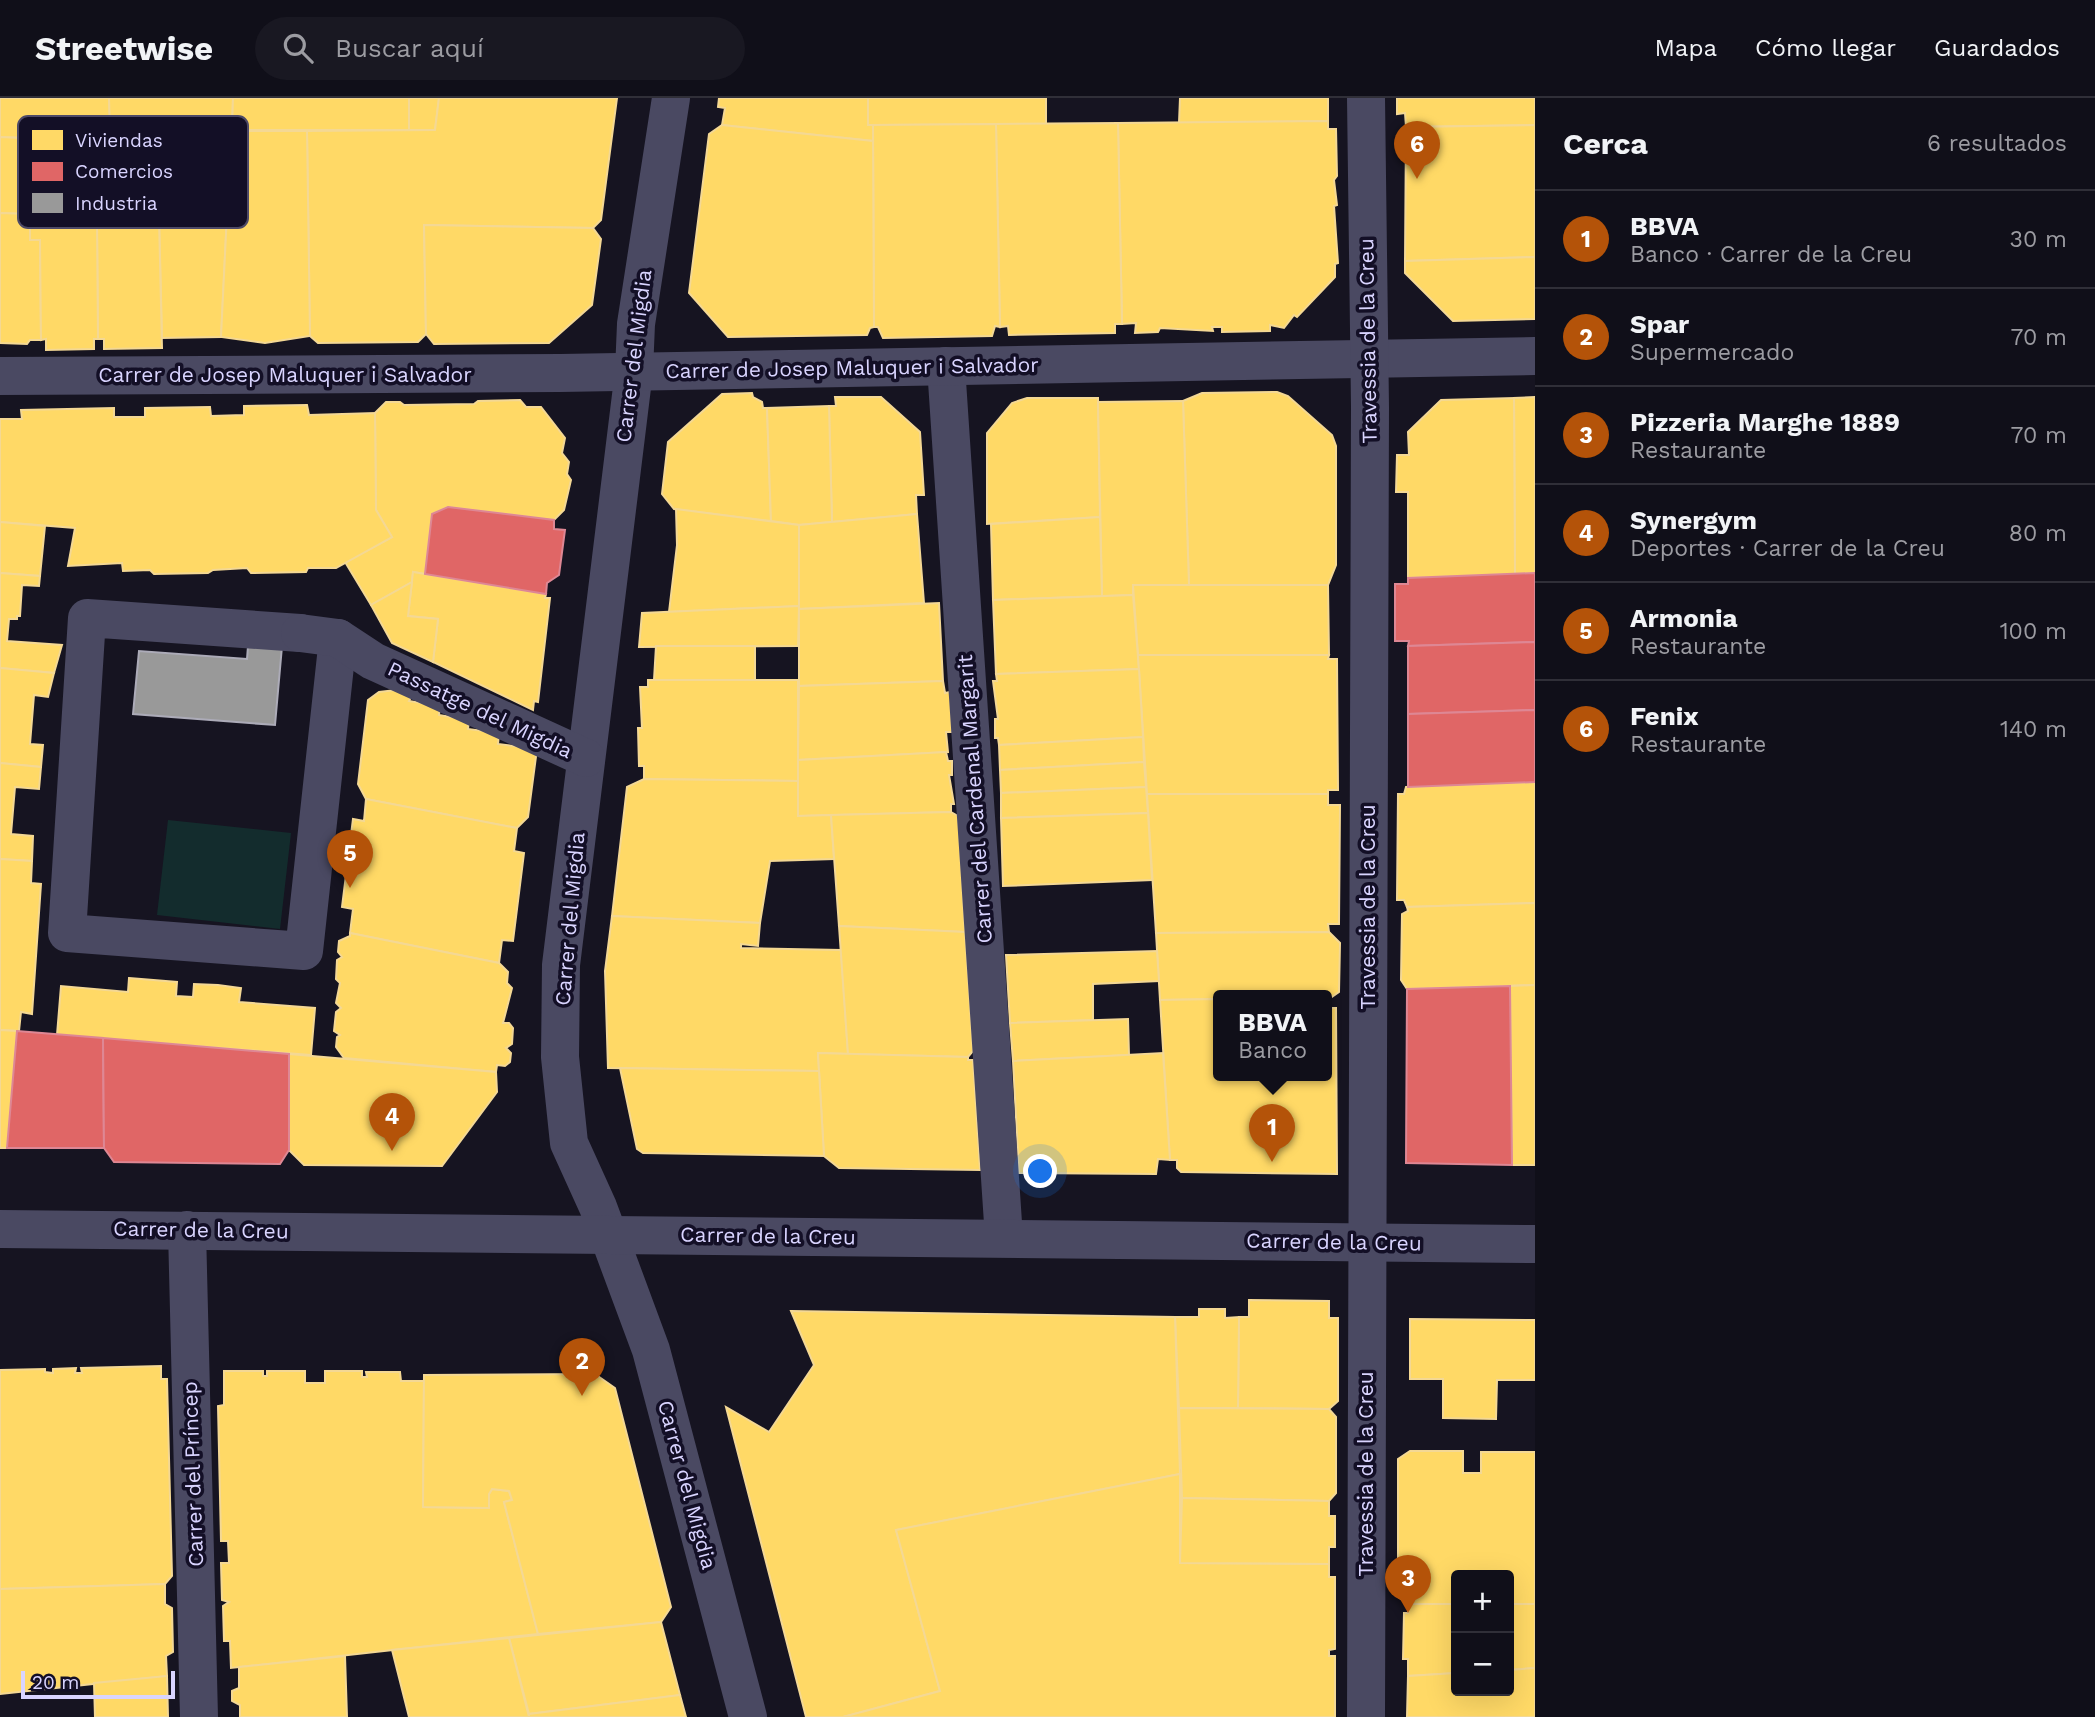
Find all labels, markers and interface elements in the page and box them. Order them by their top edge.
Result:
search box [255,17,745,80]
text: Streetwise [35,29,213,68]
icon: search [279,29,317,67]
text: Buscar aquí [335,33,484,63]
text: Mapa [1655,34,1717,62]
text: Cómo llegar [1755,34,1896,62]
text: Guardados [1934,34,2060,62]
legend [18,116,248,228]
pin: 6 [1394,121,1440,179]
text: Cerca [1563,126,1648,161]
text: Viviendas [75,129,163,152]
text: 6 resultados [1927,130,2067,157]
text: Comercios [75,160,173,183]
text: Industria [75,192,158,215]
text: BBVA [1630,211,1699,241]
text: 1 [1581,226,1591,253]
text: 30 m [2010,226,2067,253]
street label: Travessia de la Creu [1353,238,1382,444]
text: Banco · Carrer de la Creu [1630,241,1912,268]
street label: Carrer del Migdia [610,268,657,444]
text: Spar [1630,309,1689,339]
text: 2 [1579,324,1593,351]
text: 70 m [2010,324,2067,351]
text: Supermercado [1630,339,1794,366]
street label: Carrer de Josep Maluquer i Salvador [665,352,1039,383]
street label: Carrer de Josep Maluquer i Salvador [98,362,472,387]
text: Pizzeria Marghe 1889 [1630,407,1900,437]
text: 3 [1579,422,1593,449]
text: 70 m [2010,422,2067,449]
text: Restaurante [1630,437,1766,464]
text: Synergym [1630,505,1757,535]
text: 4 [1579,520,1593,547]
text: 80 m [2009,520,2067,547]
text: Deportes · Carrer de la Creu [1630,535,1945,562]
text: Armonia [1630,603,1738,633]
text: 5 [1579,618,1593,645]
text: 100 m [2000,618,2067,645]
text: Restaurante [1630,633,1766,660]
street label: Carrer del Cardenal Margarit [952,653,997,944]
street label: Passatge del Migdia [384,656,577,763]
text: Fenix [1630,701,1699,731]
text: 6 [1579,716,1593,743]
text: 140 m [2000,716,2067,743]
text: Restaurante [1630,731,1766,758]
street label: Travessia de la Creu [1355,804,1380,1010]
pin: 5 [327,830,373,888]
street label: Carrer del Migdia [549,831,590,1007]
popup [1213,990,1332,1081]
text: BBVA [1238,1007,1307,1037]
text: Banco [1238,1037,1307,1064]
pin: 4 [369,1093,415,1151]
pin: 1 [1249,1104,1295,1162]
your location [1023,1154,1057,1188]
street label: Carrer de la Creu [113,1215,289,1244]
street label: Carrer de la Creu [680,1221,856,1250]
street label: Carrer de la Creu [1246,1227,1422,1256]
pin: 2 [559,1338,605,1396]
street label: Travessia de la Creu [1353,1371,1378,1577]
street label: Carrer del Príncep [177,1381,208,1567]
street label: Carrer del Migdia [653,1398,722,1572]
pin: 3 [1385,1555,1431,1613]
map controls [1451,1570,1514,1696]
button: + [1451,1570,1514,1633]
button: − [1451,1633,1514,1696]
scale bar [21,1668,175,1700]
text: 20 m [32,1671,79,1694]

